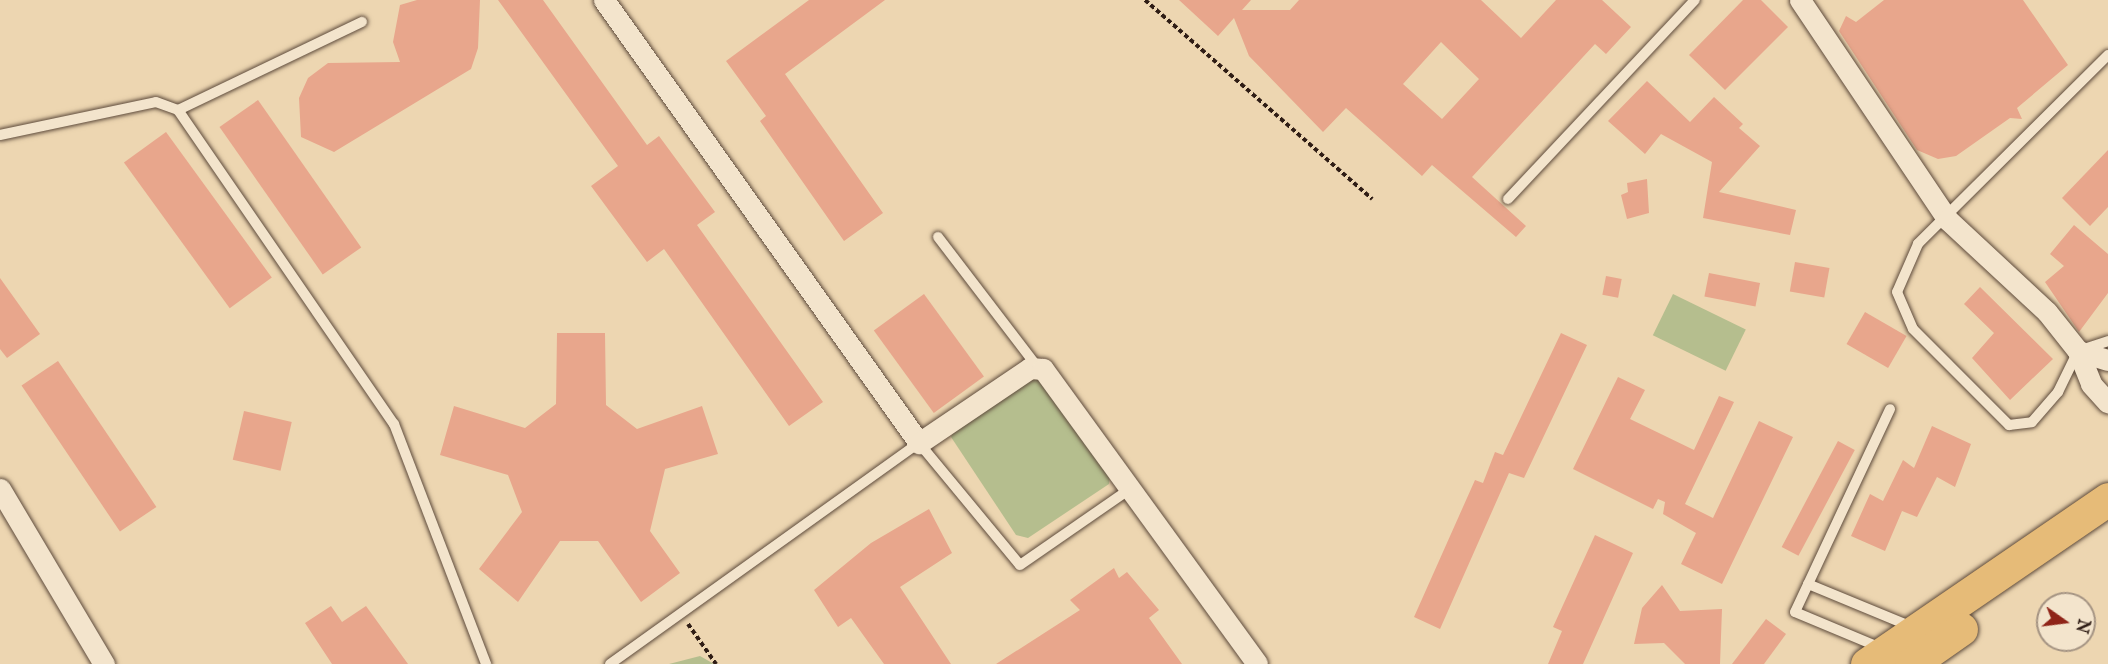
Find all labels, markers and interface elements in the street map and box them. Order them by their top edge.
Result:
north arrow [2036,592,2096,652]
text: N [2070,617,2093,635]

